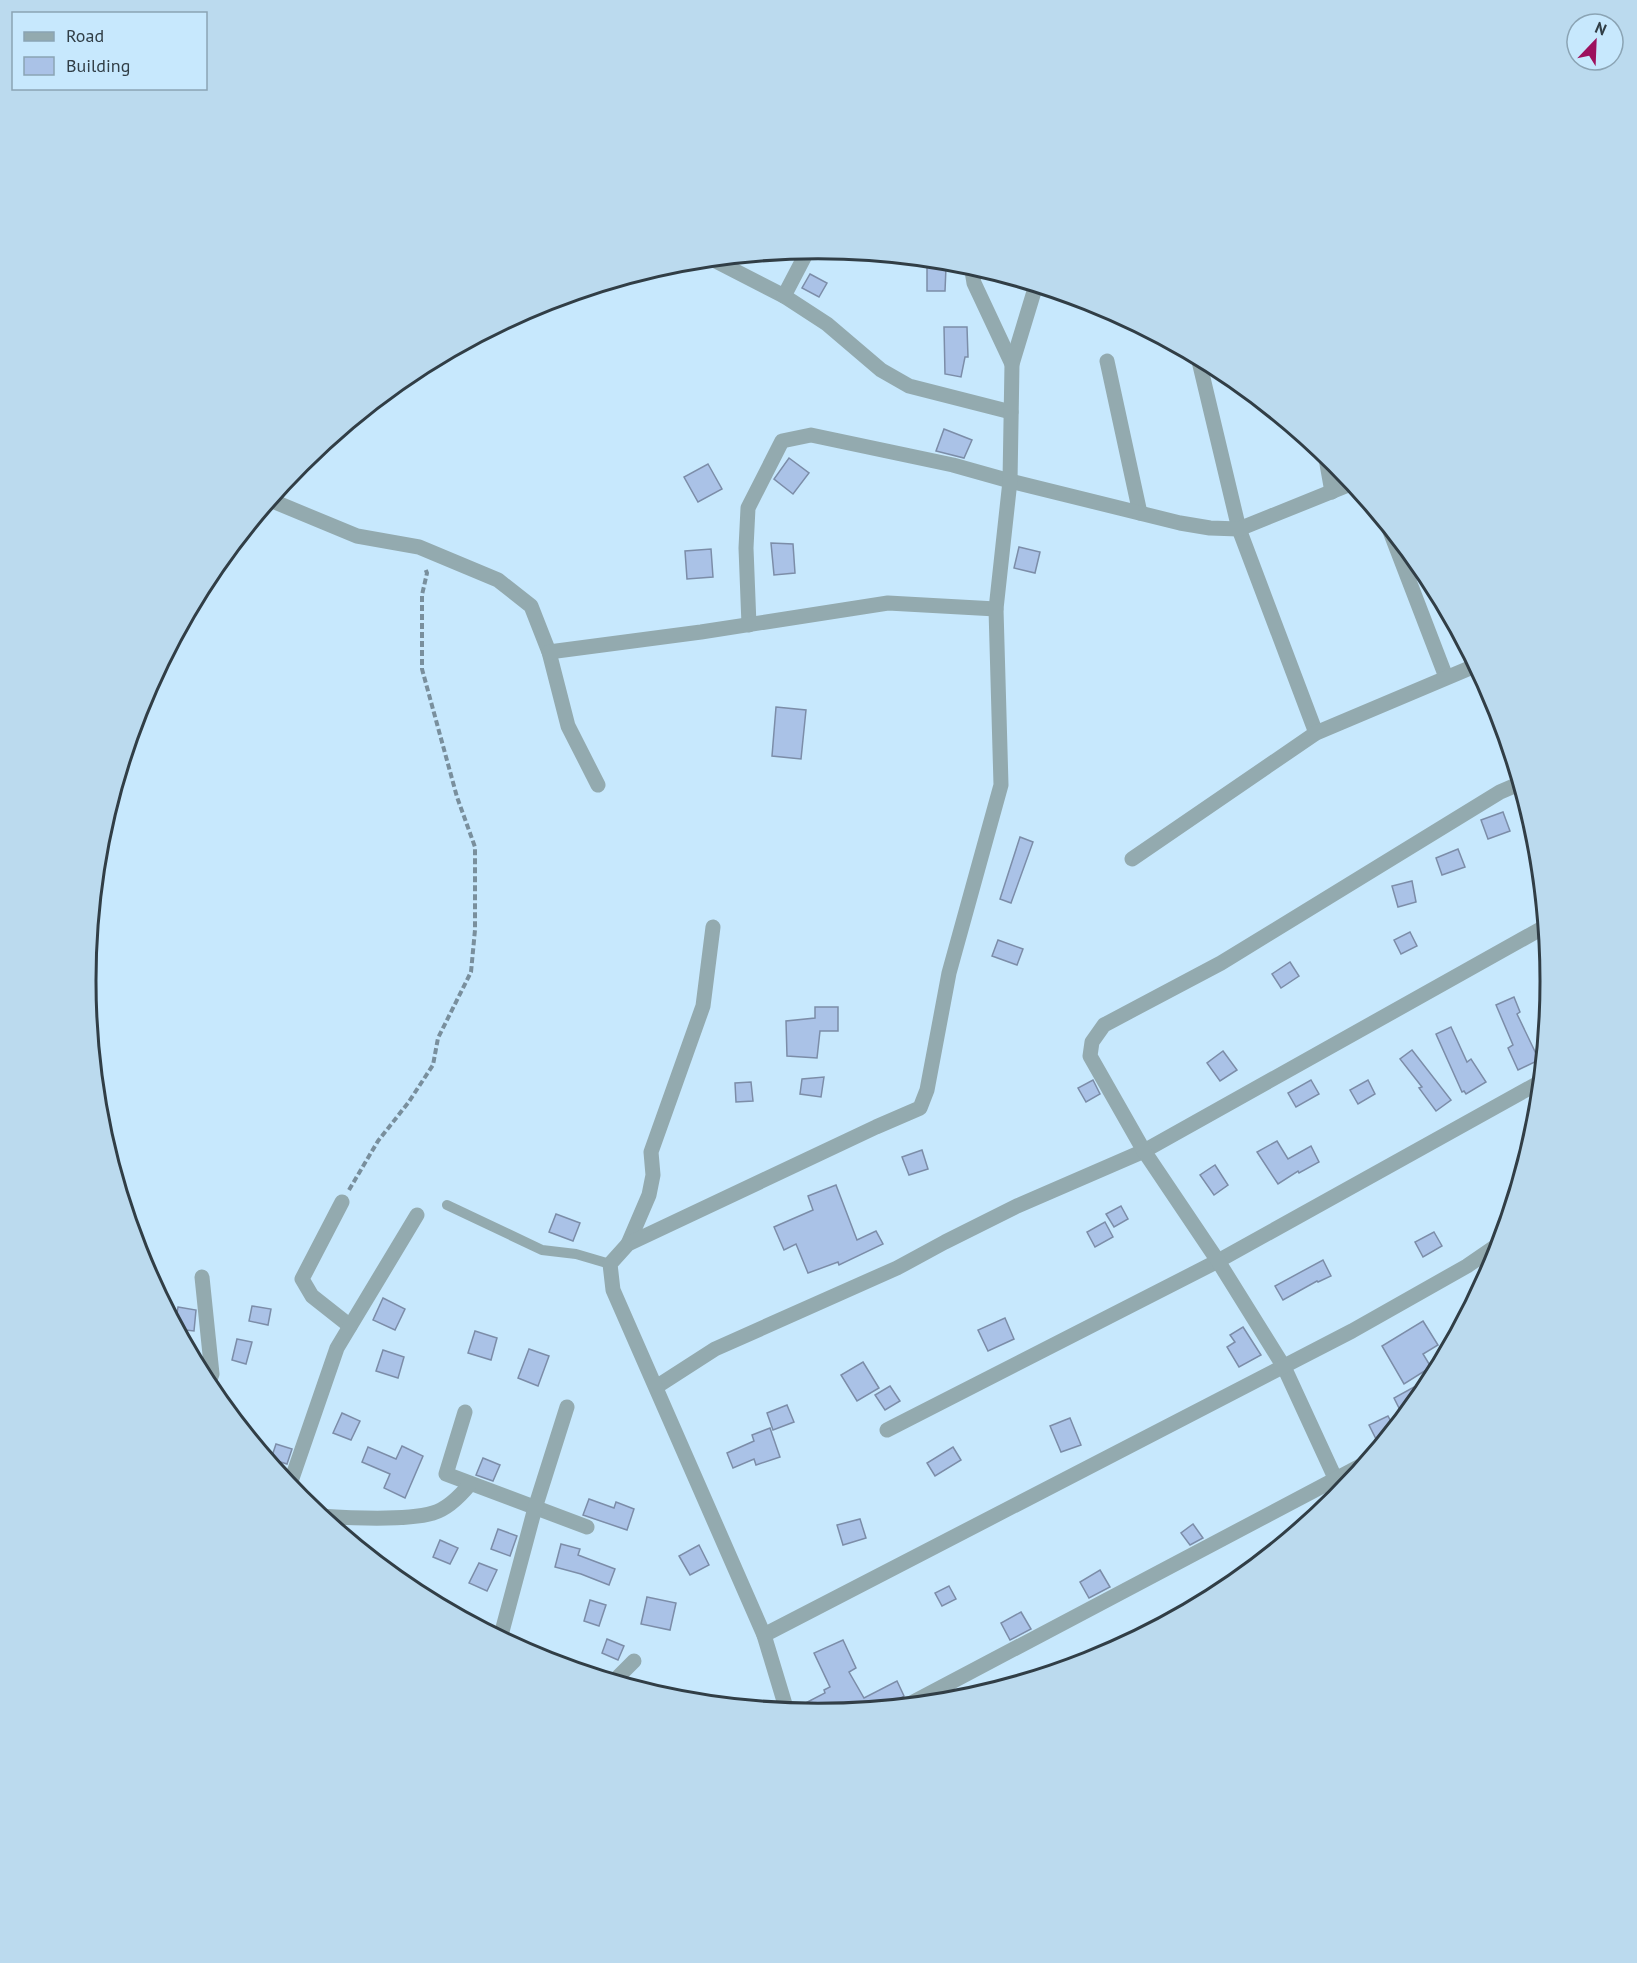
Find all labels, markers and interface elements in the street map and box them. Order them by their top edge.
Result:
legend [12,12,207,90]
north arrow [1565,12,1625,72]
text: N [1592,17,1610,39]
text: Road [66,24,104,47]
text: Building [66,54,130,77]

